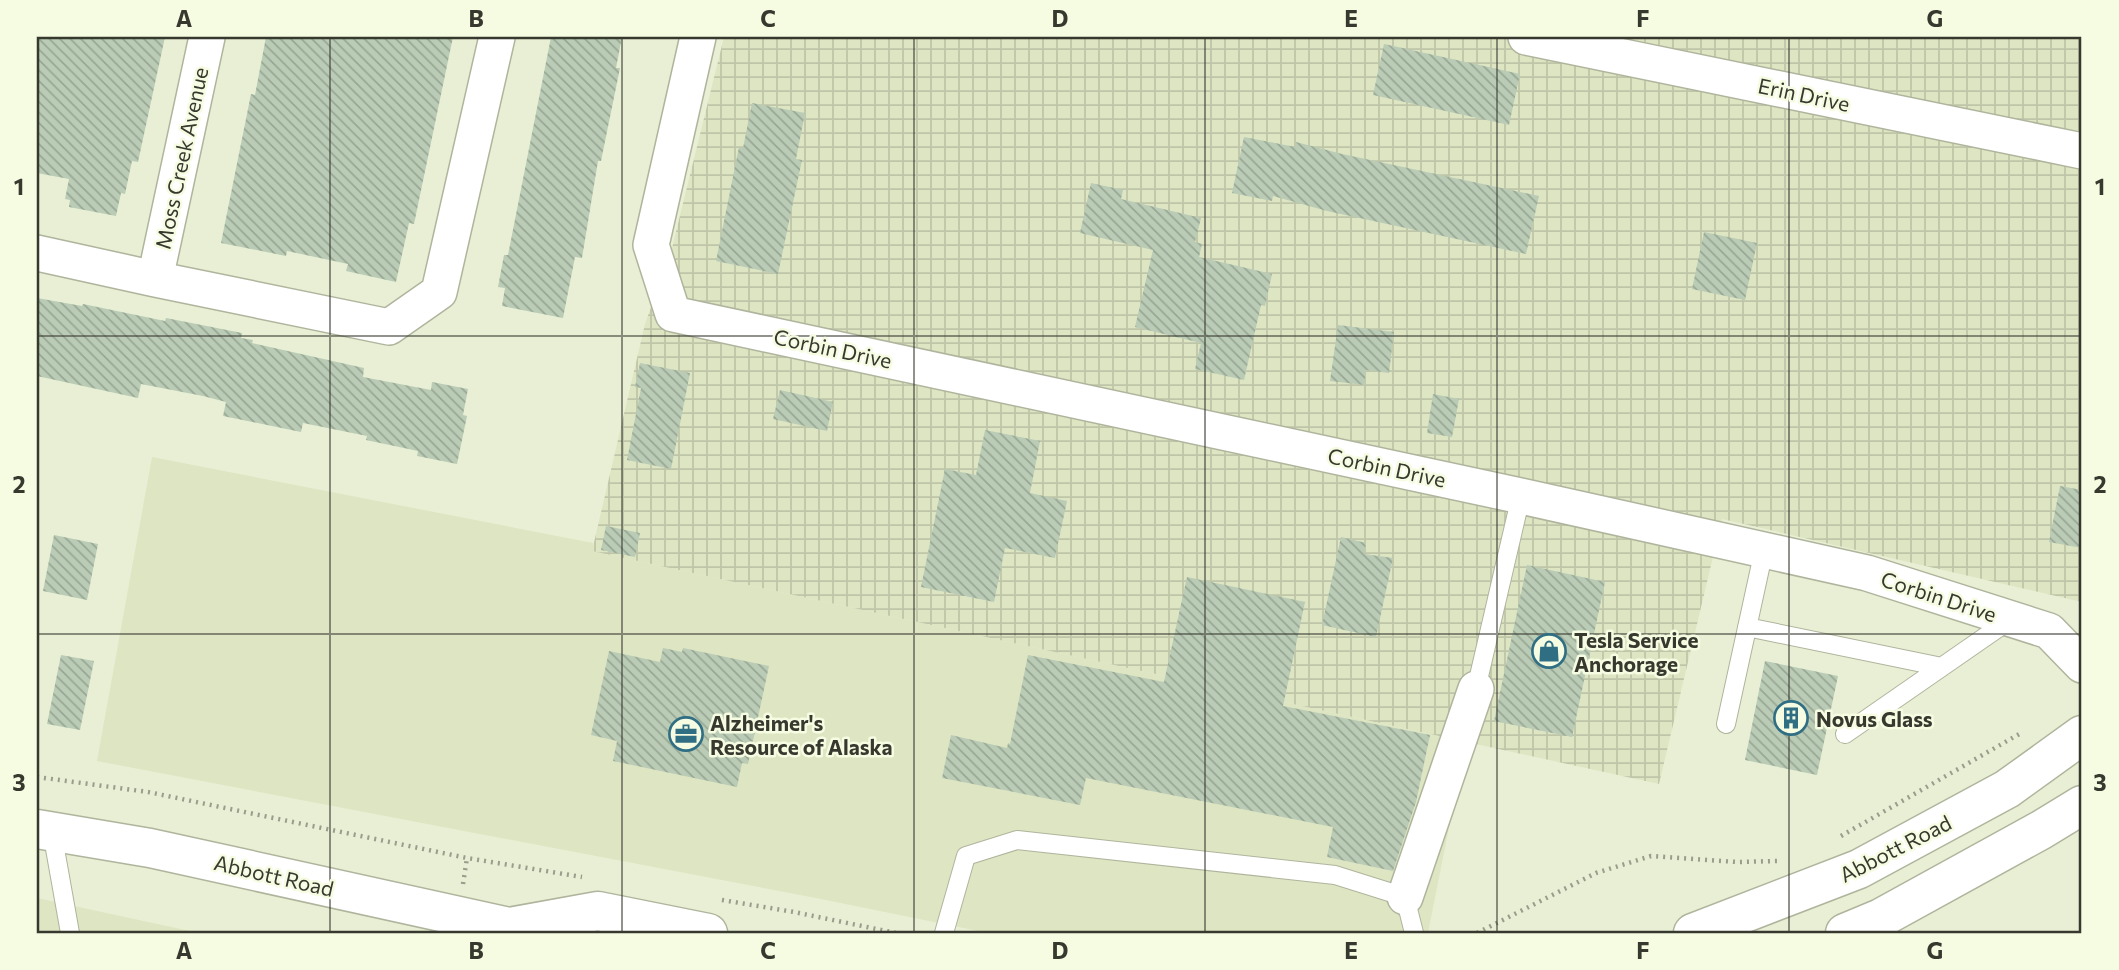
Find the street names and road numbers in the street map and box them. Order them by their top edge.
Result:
street label: Moss Creek Avenue [149,65,213,251]
street label: Erin Drive [1756,72,1852,116]
street label: Corbin Drive [772,323,894,373]
street label: Corbin Drive [1326,442,1448,492]
street label: Corbin Drive [1878,566,2000,626]
street label: Abbott Road [1835,809,1955,887]
street label: Abbott Road [212,849,336,901]

